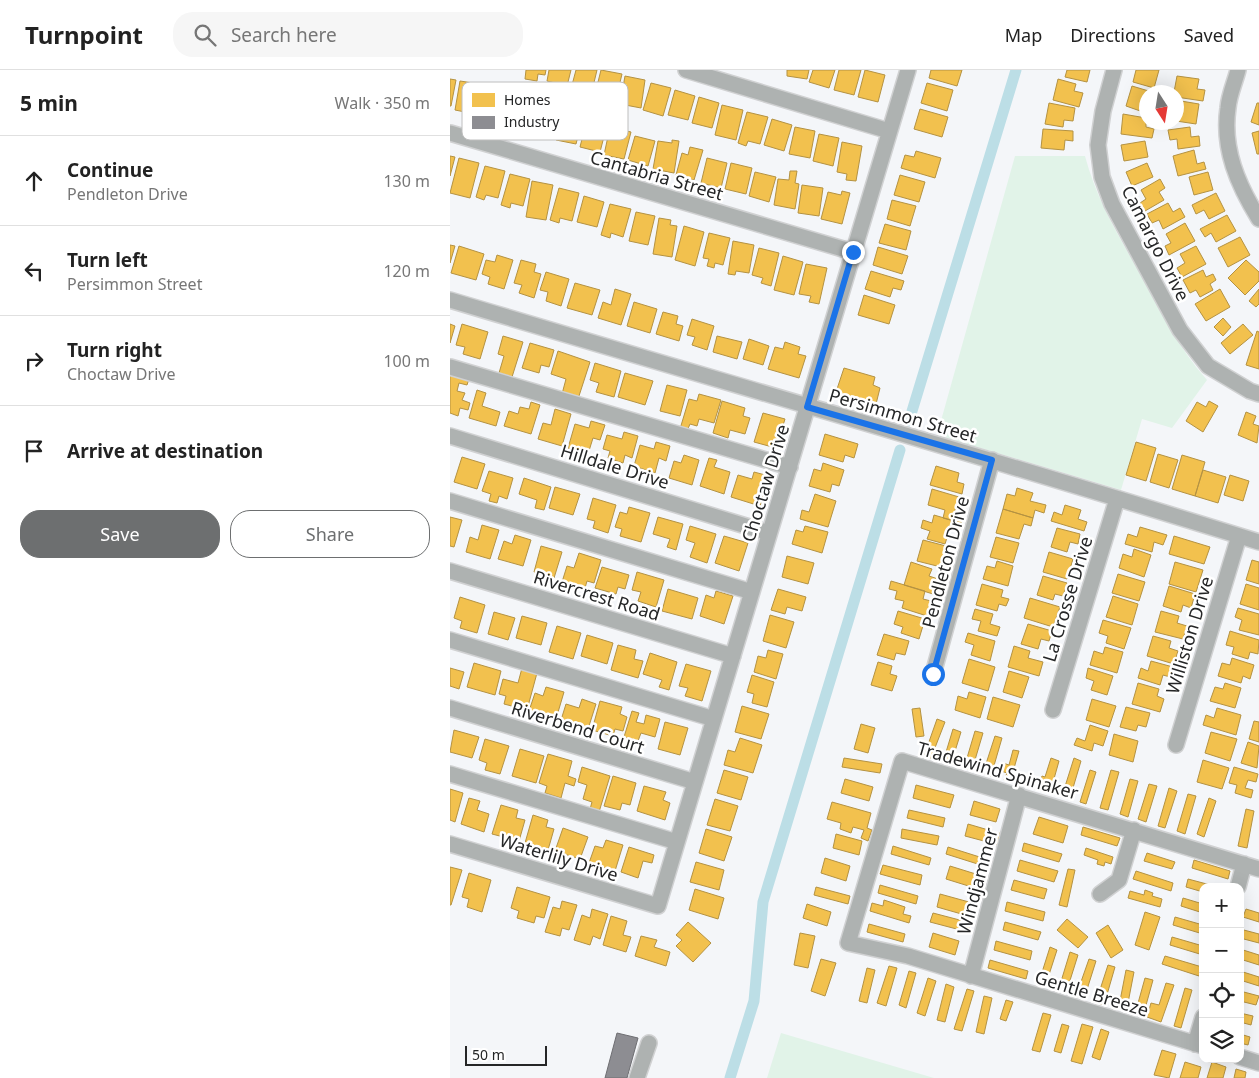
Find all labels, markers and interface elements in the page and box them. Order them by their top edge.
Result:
search box [173,12,523,57]
text: Turnpoint [25,18,143,51]
icon: search [191,21,219,49]
text: Search here [231,22,337,48]
text: Map [1005,23,1042,47]
text: Directions [1070,23,1156,47]
text: Saved [1184,23,1234,47]
legend [462,82,628,140]
north arrow [1139,85,1184,130]
text: 5 min [20,89,78,117]
text: Homes [504,90,551,109]
text: Walk · 350 m [335,92,430,114]
text: Industry [504,112,560,131]
street label: Cantabria Street [588,145,727,206]
text: Continue [67,157,153,183]
icon: ahead [20,167,48,195]
text: 130 m [383,170,430,192]
street label: Camargo Drive [1117,181,1195,305]
text: Pendleton Drive [67,183,188,205]
route end [842,241,865,264]
text: Turn left [67,247,148,273]
icon: left [20,257,48,285]
text: 120 m [383,260,430,282]
text: Persimmon Street [67,273,202,295]
text: Turn right [67,337,162,363]
icon: right [20,347,48,375]
text: 100 m [383,350,430,372]
text: Choctaw Drive [67,363,175,385]
street label: Persimmon Street [826,382,980,448]
street label: Choctaw Drive [736,421,794,545]
icon: arrive [20,437,48,465]
text: Arrive at destination [67,438,263,464]
street label: Hilldale Drive [558,438,672,494]
street label: Pendleton Drive [916,493,974,631]
button: Save [20,510,220,558]
button: Share [230,510,430,558]
street label: La Crosse Drive [1036,533,1098,665]
street label: Rivercrest Road [531,564,663,626]
street label: Williston Drive [1160,573,1218,697]
route start [922,663,945,686]
street label: Riverbend Court [509,695,648,759]
street label: Tradewind Spinaker [915,735,1082,805]
street label: Windjammer [951,824,1003,937]
street label: Waterlily Drive [497,828,621,886]
map controls [1199,883,1244,1063]
button: + [1199,883,1244,928]
button: − [1199,928,1244,973]
street label: Gentle Breeze [1032,964,1152,1022]
button: locate [1199,973,1244,1018]
button: layers [1199,1018,1244,1063]
scale bar [465,1043,548,1066]
text: 50 m [472,1045,505,1064]

